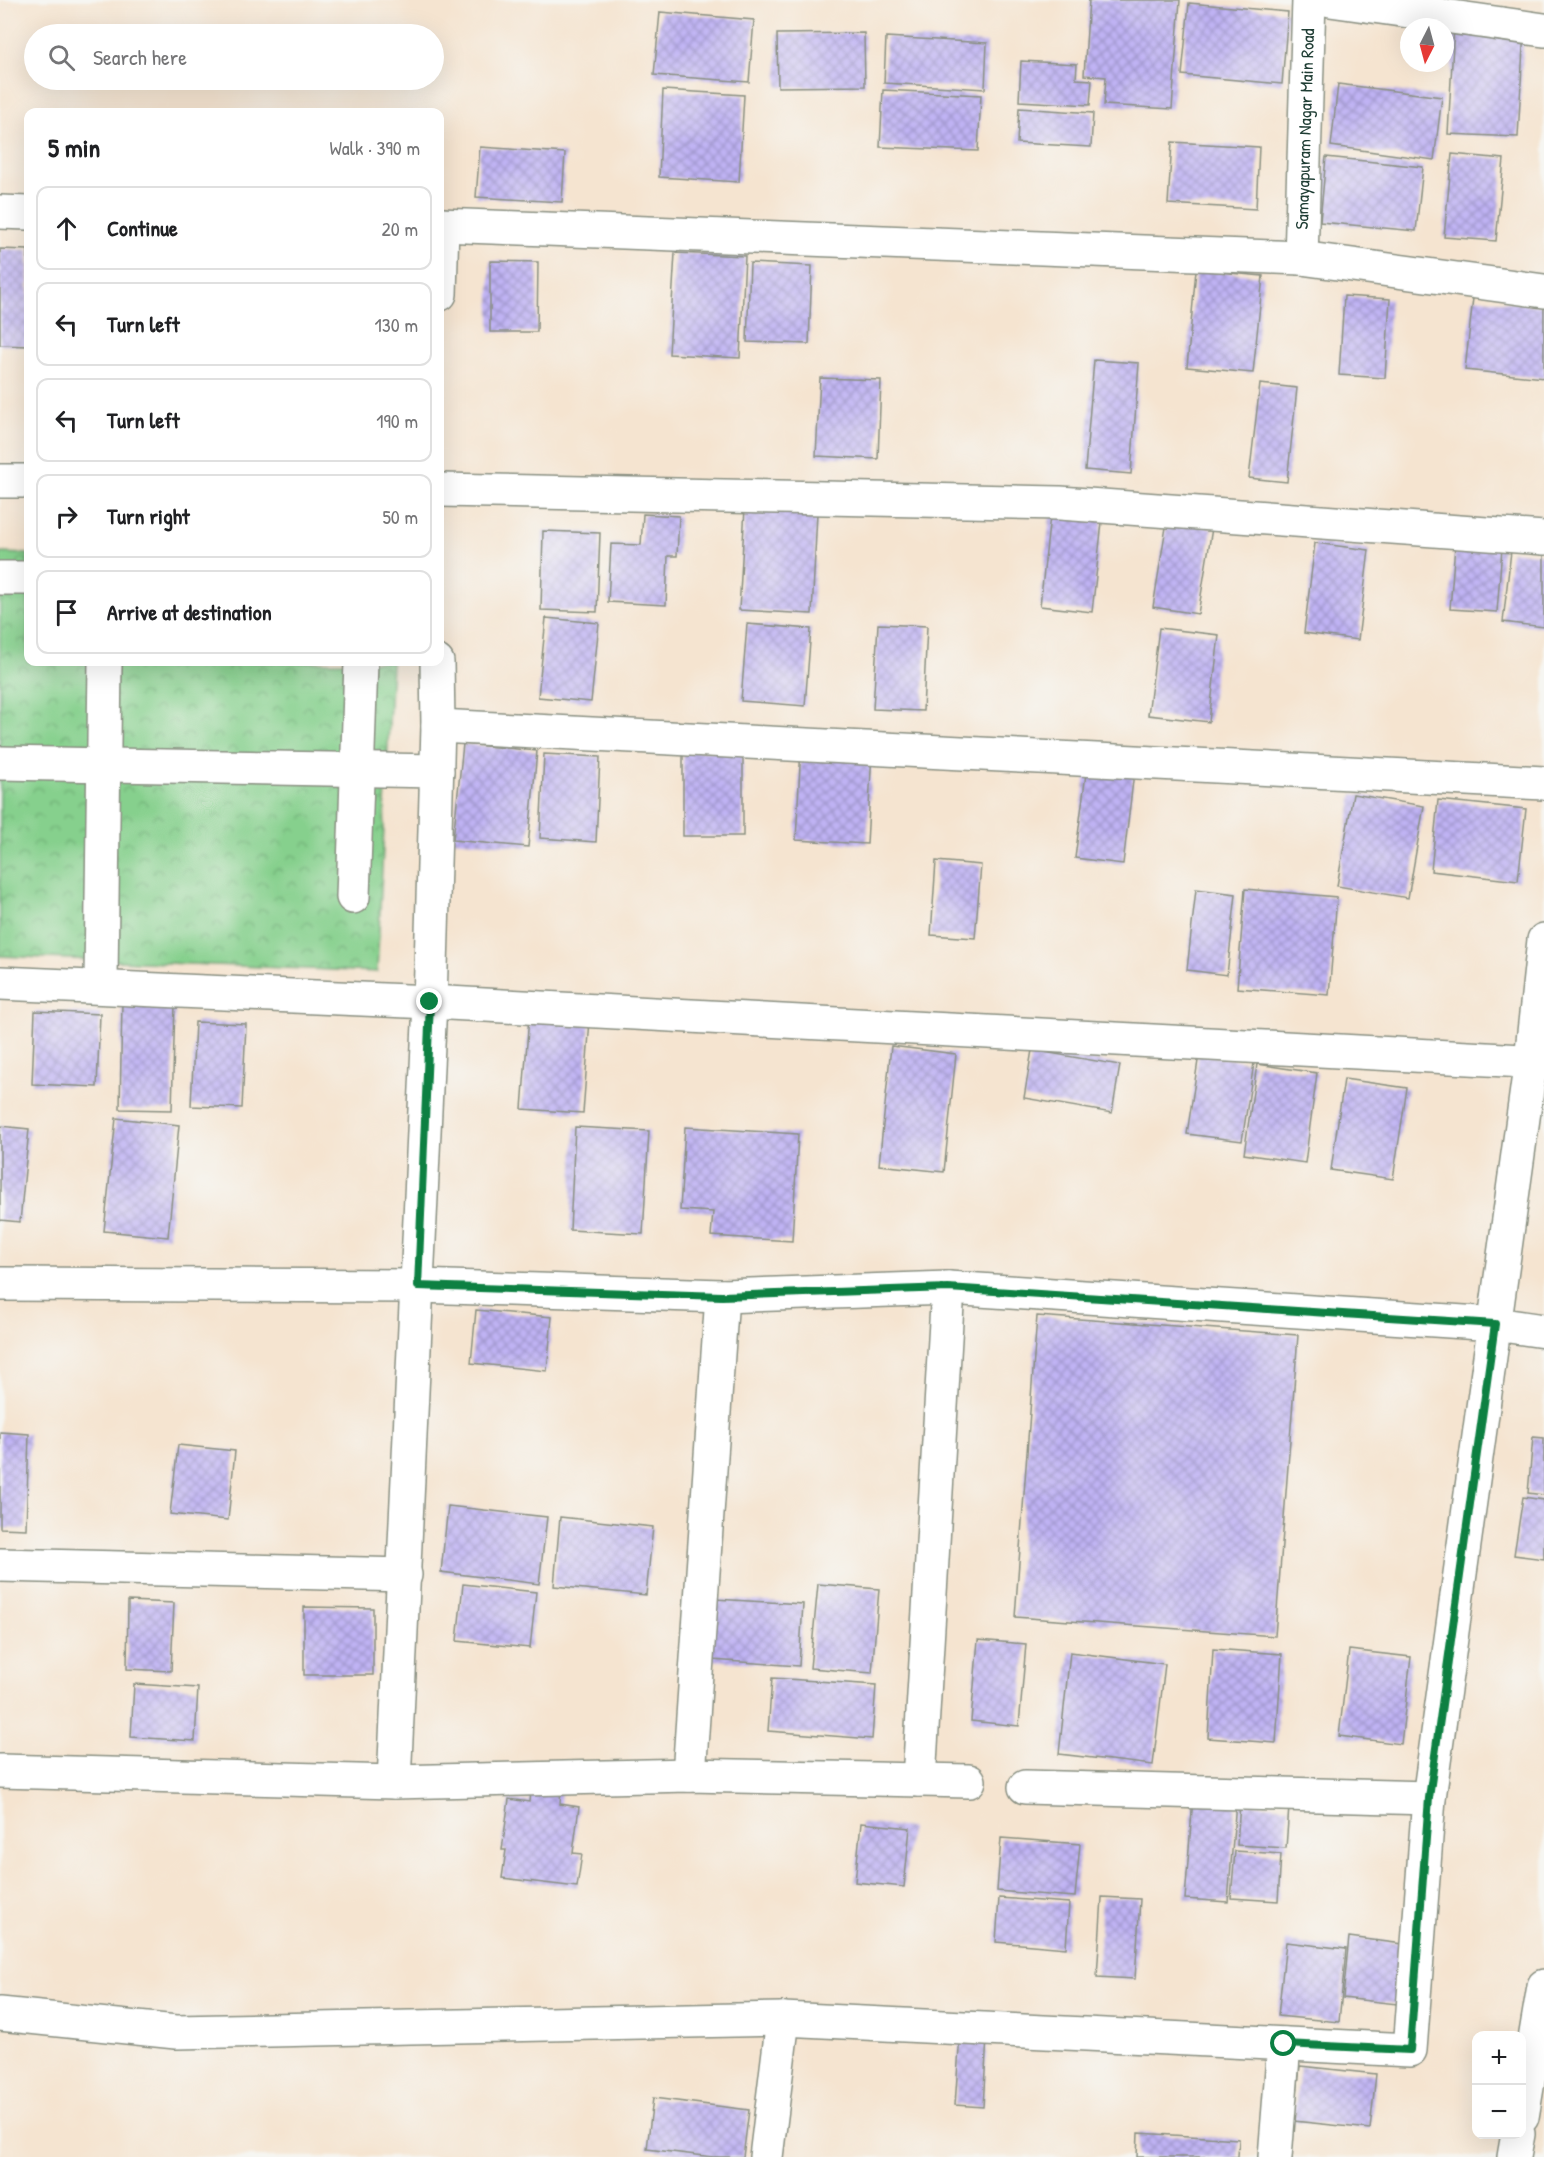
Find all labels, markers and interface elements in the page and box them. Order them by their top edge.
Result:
north arrow [1400,18,1454,72]
search box [24,24,444,90]
street label: Samayapuram Nagar Main Road [1289,28,1320,230]
icon: search [45,41,78,74]
text: Search here [93,42,187,72]
text: 5 min [48,130,100,165]
text: Walk · 390 m [330,134,420,161]
icon: ahead [50,212,83,245]
text: Continue [107,213,178,243]
text: 20 m [381,215,418,242]
icon: left [50,308,83,341]
text: Turn left [107,309,180,339]
text: 130 m [375,311,418,338]
icon: left [50,404,83,437]
text: Turn left [107,405,180,435]
text: 190 m [376,407,418,434]
icon: right [50,500,83,533]
text: Turn right [107,501,190,531]
text: 50 m [382,503,418,530]
icon: arrive [50,596,83,629]
text: Arrive at destination [107,597,272,627]
route end [416,988,442,1014]
route start [1270,2030,1296,2056]
map controls [1472,2031,1526,2139]
button: + [1472,2031,1526,2085]
button: − [1472,2085,1526,2139]

